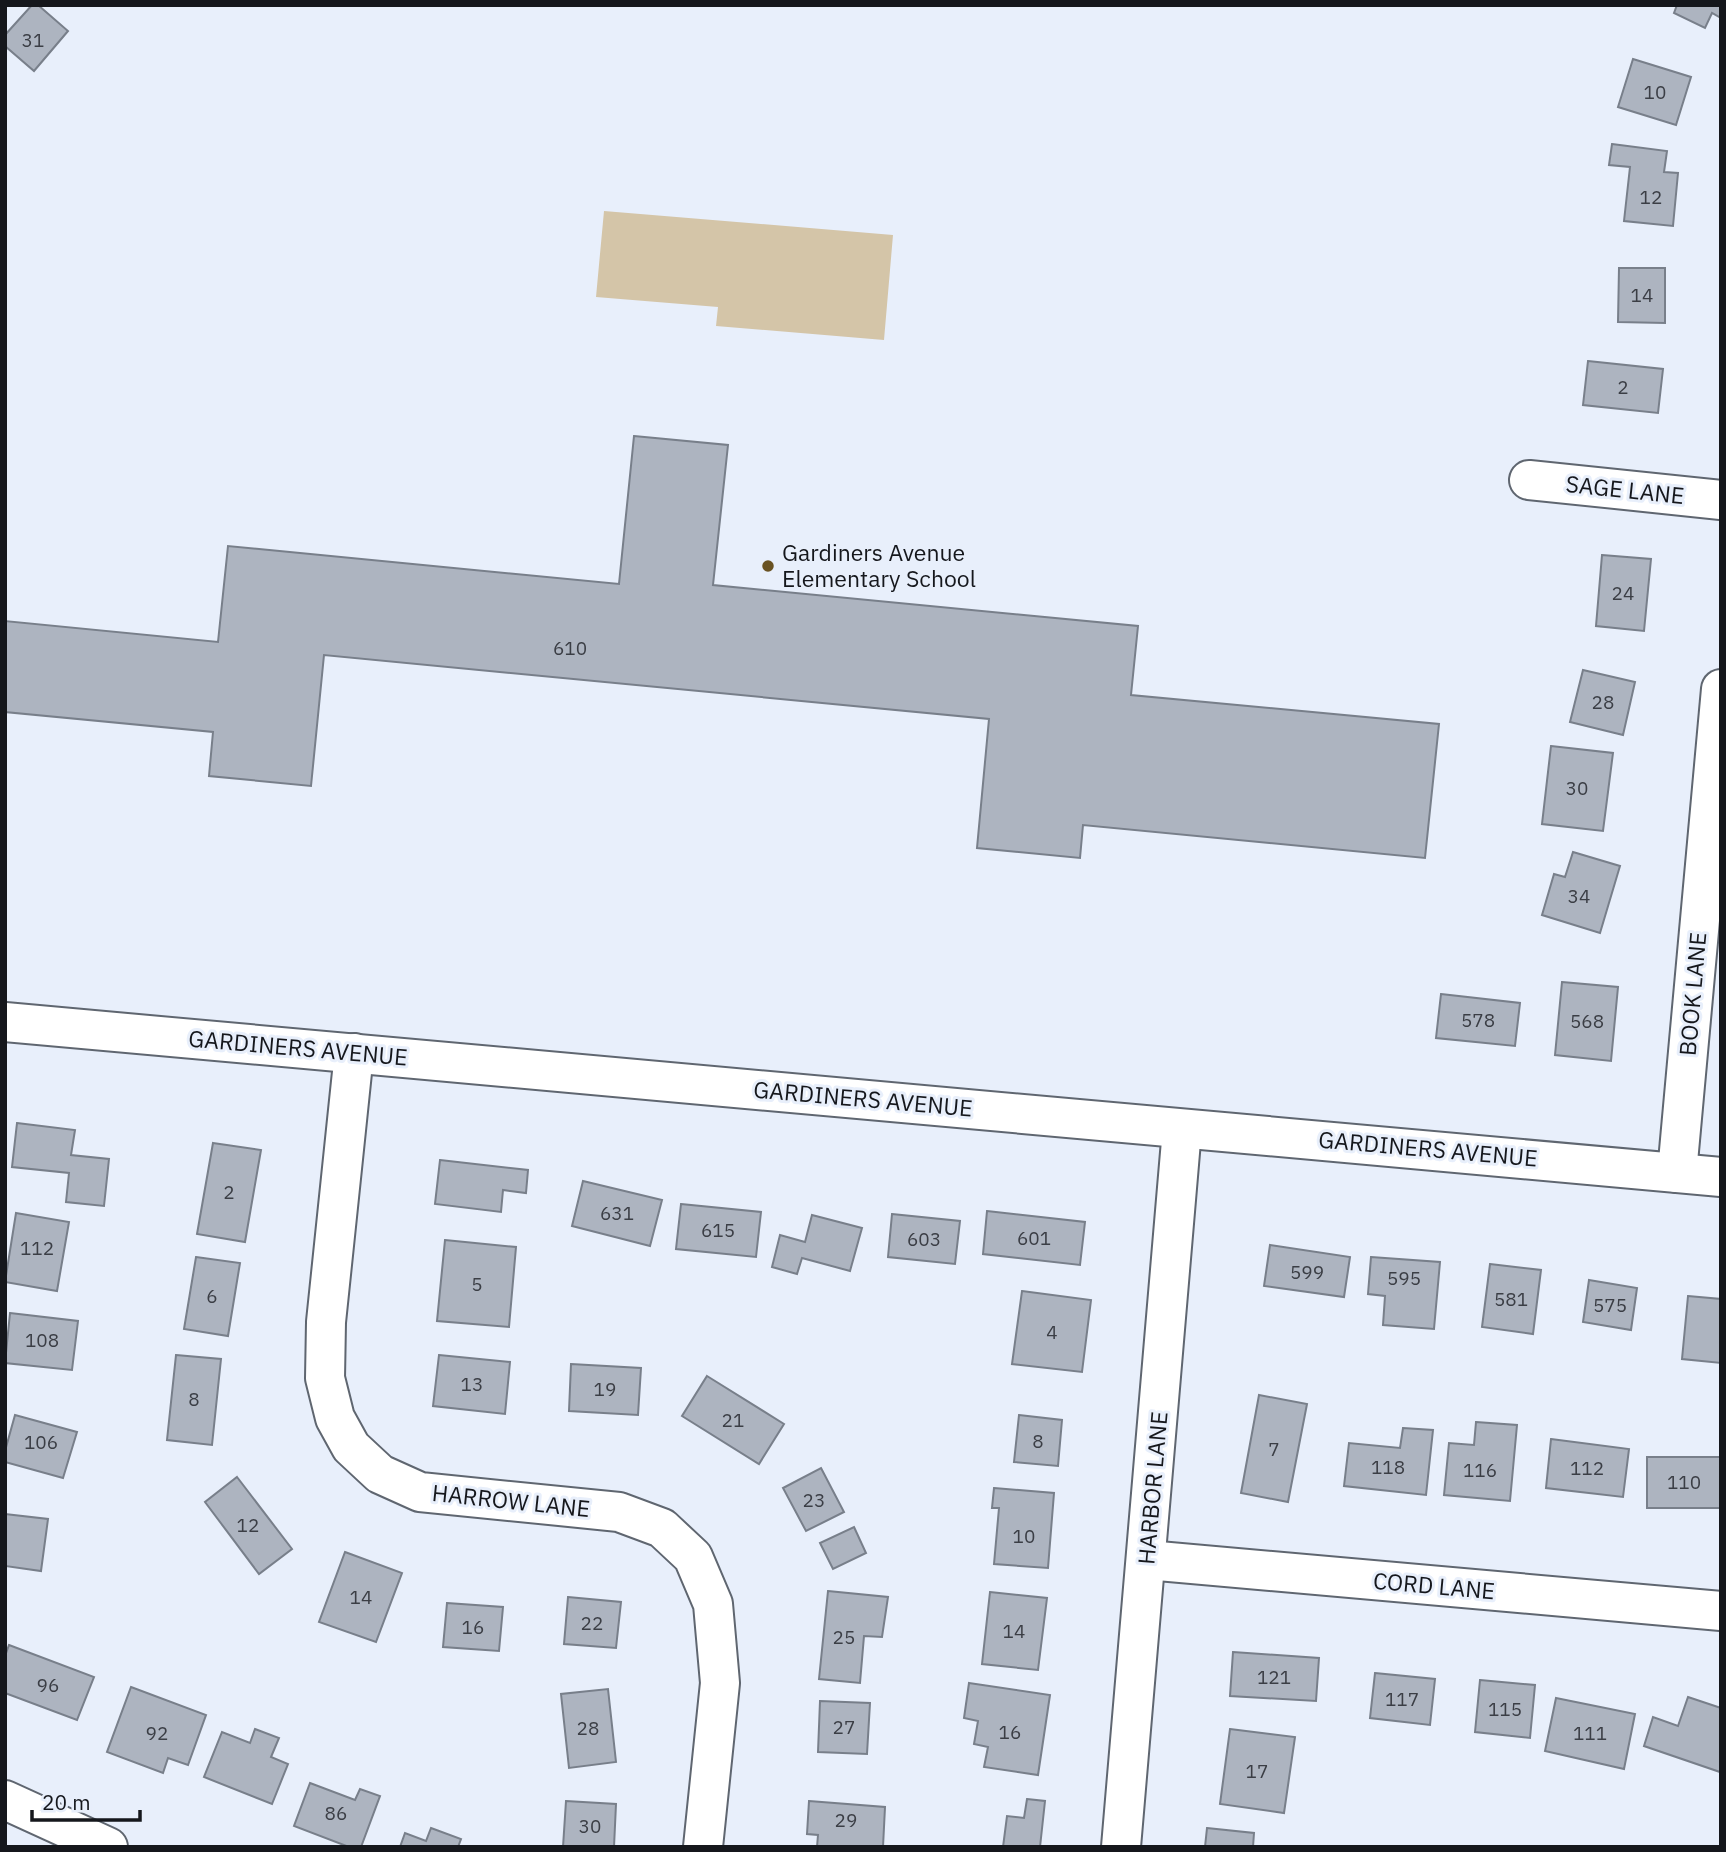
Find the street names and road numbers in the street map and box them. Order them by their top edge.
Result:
street label: SAGE LANE [1564,468,1686,510]
street label: BOOK LANE [1672,931,1712,1057]
street label: GARDINERS AVENUE [187,1022,409,1072]
street label: GARDINERS AVENUE [752,1073,974,1123]
street label: GARDINERS AVENUE [1317,1123,1539,1173]
street label: HARBOR LANE [1130,1410,1174,1566]
street label: HARROW LANE [431,1477,592,1523]
street label: CORD LANE [1372,1565,1496,1605]

